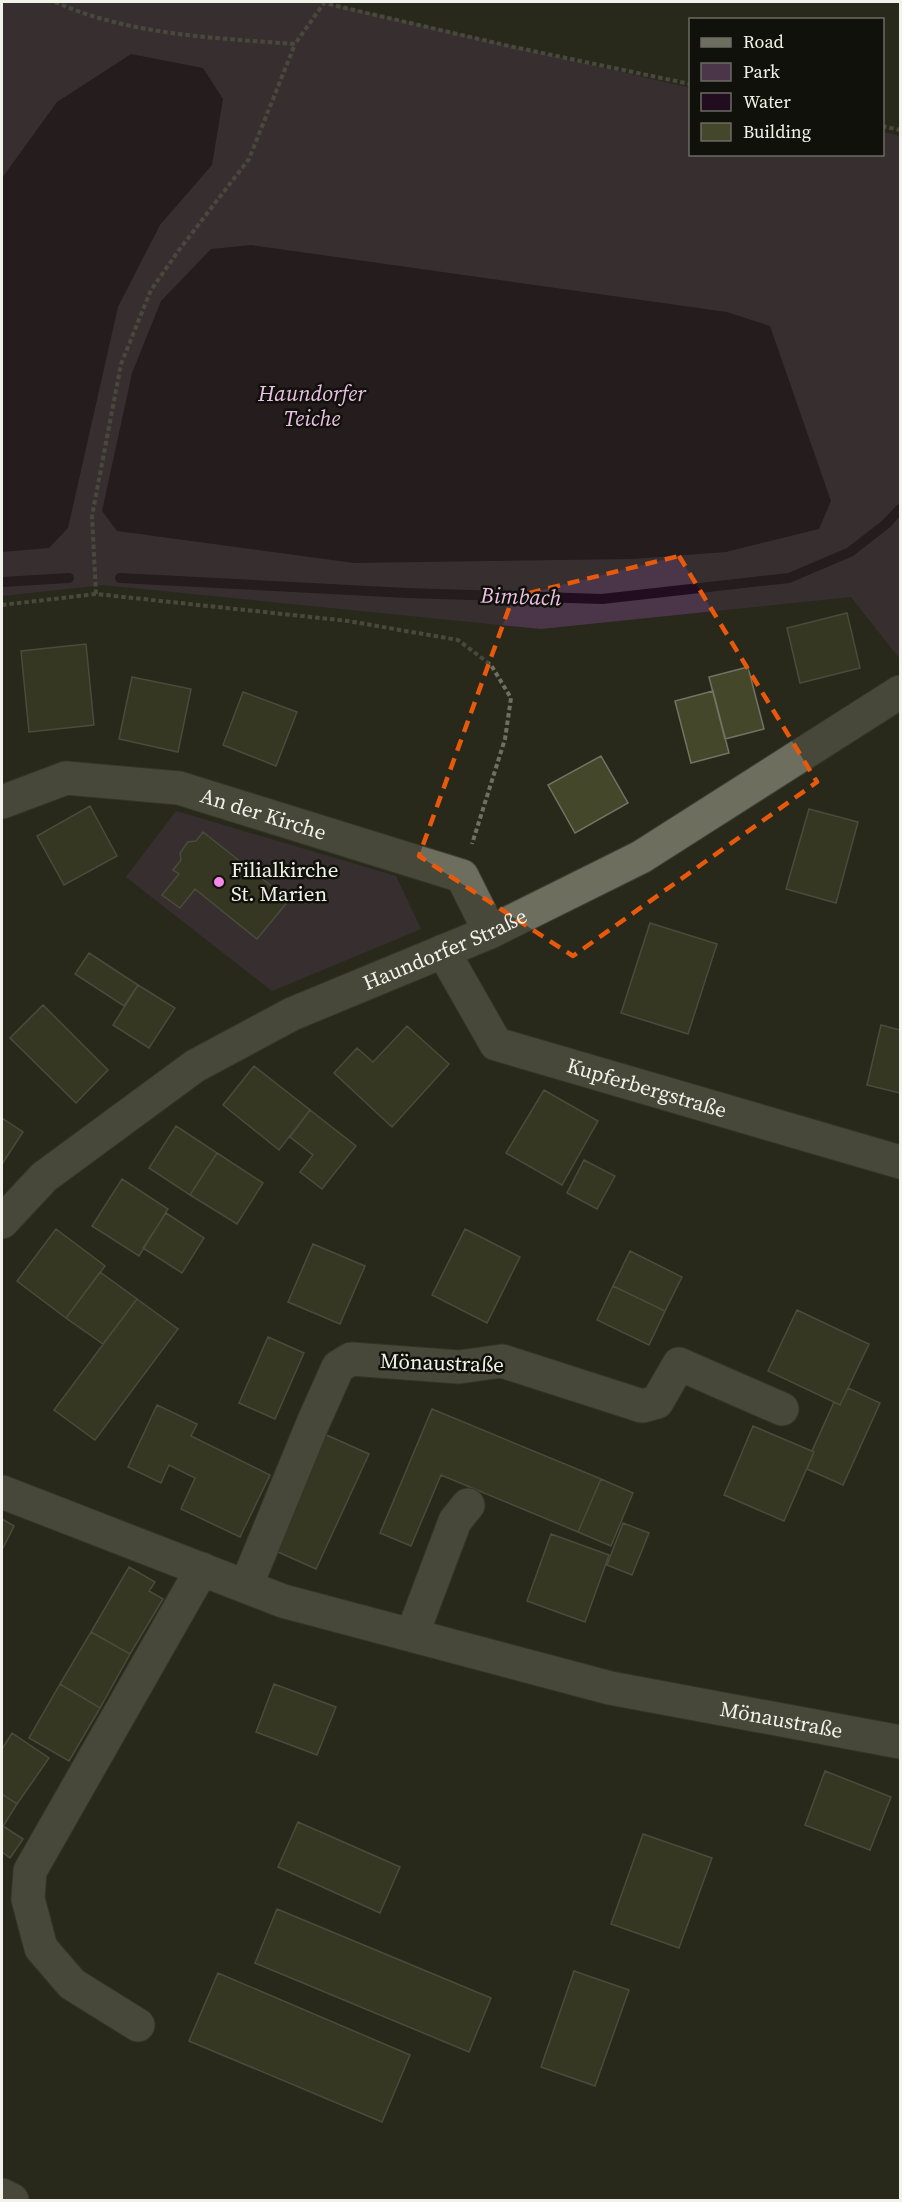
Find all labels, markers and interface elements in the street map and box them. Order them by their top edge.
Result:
legend [689,18,884,156]
text: Road [743,29,784,54]
text: Park [743,59,780,84]
text: Water [743,89,791,114]
text: Building [743,119,811,144]
water label: Haundorfer Teiche [257,378,367,433]
water label: Bimbach [479,580,562,612]
street label: An der Kirche [197,781,330,847]
place label: Filialkirche St. Marien [231,855,338,908]
marker: Filialkirche St. Marien [212,875,226,889]
street label: Haundorfer Straße [358,901,532,997]
street label: Kupferbergstraße [563,1050,730,1125]
street label: Mönaustraße [379,1346,505,1379]
street label: Mönaustraße [718,1694,845,1745]

